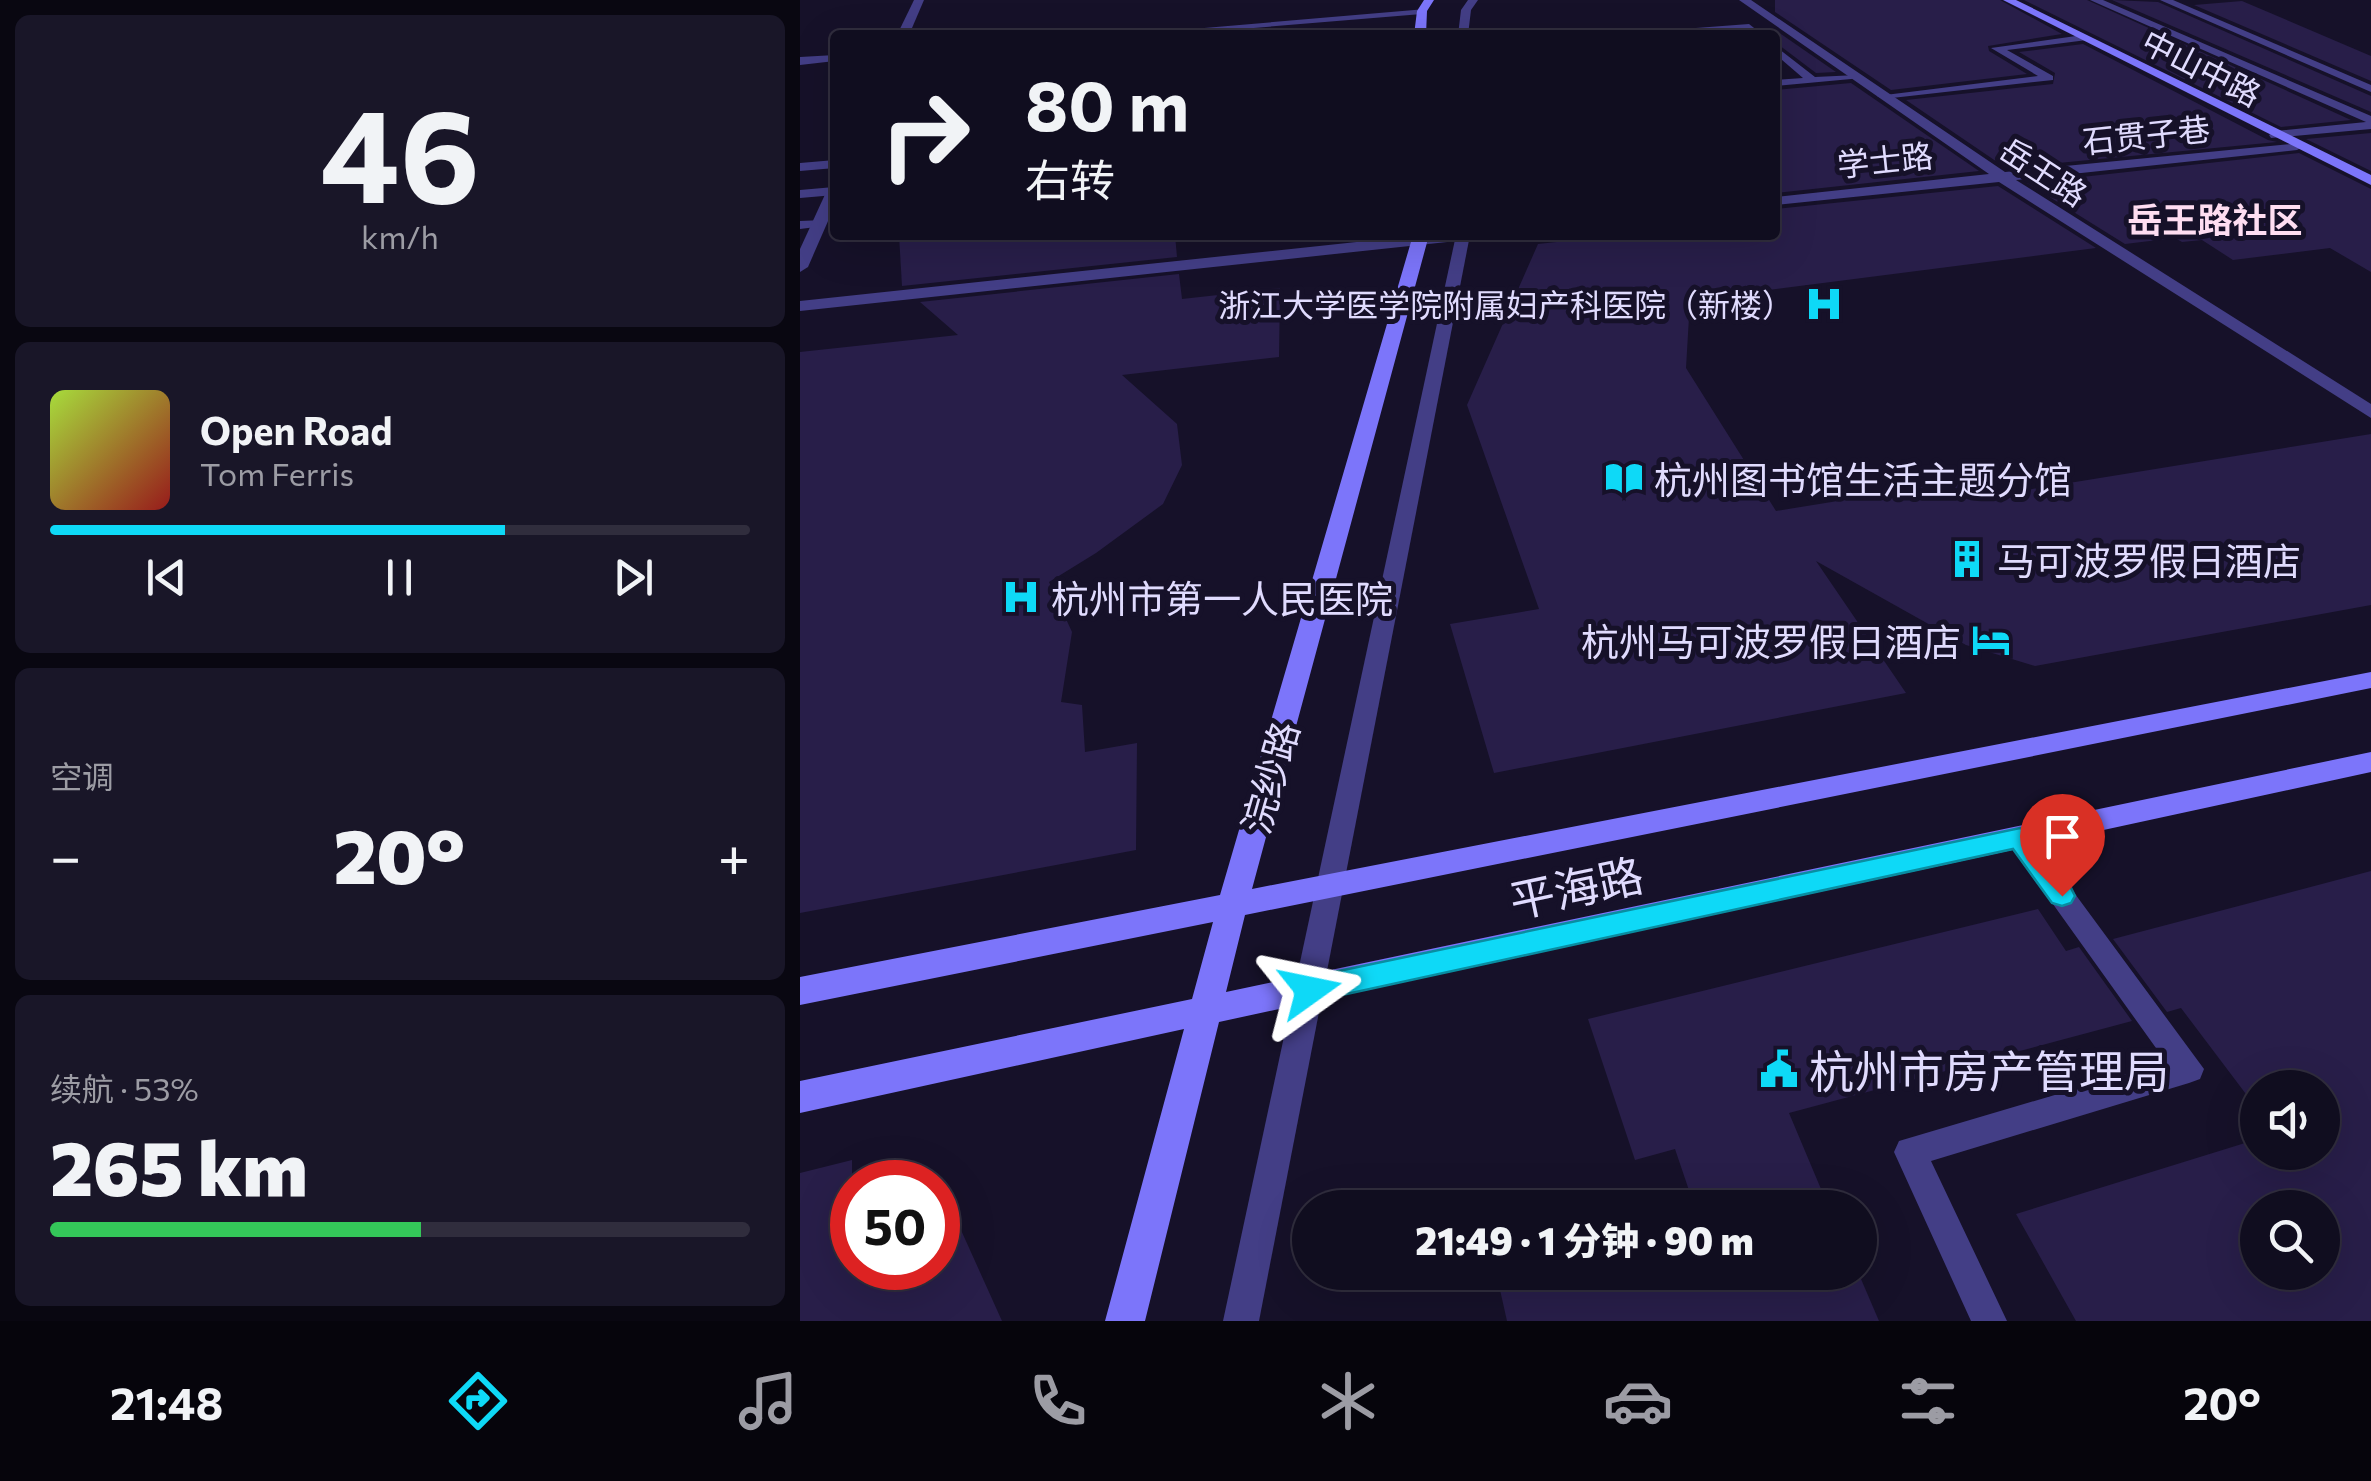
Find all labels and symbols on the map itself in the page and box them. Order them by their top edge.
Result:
street label: 中山中路 [2136,20,2268,114]
street label: 石贯子巷 [2080,107,2212,161]
street label: 岳王路 [1993,128,2095,214]
street label: 学士路 [1835,134,1935,184]
district label: 岳王路社区 [2127,197,2303,240]
hospital icon: 浙江大学医学院附属妇产科医院（新楼） [1803,283,1845,325]
place label: 浙江大学医学院附属妇产科医院（新楼） [1218,284,1794,324]
place label: 杭州图书馆生活主题分馆 [1654,455,2072,502]
library icon: 杭州图书馆生活主题分馆 [1603,457,1645,499]
place label: 马可波罗假日酒店 [1997,536,2301,583]
building icon: 马可波罗假日酒店 [1946,538,1988,580]
place label: 杭州市第一人民医院 [1051,574,1393,621]
hospital icon: 杭州市第一人民医院 [1000,576,1042,618]
place label: 杭州马可波罗假日酒店 [1581,617,1961,664]
hotel icon: 杭州马可波罗假日酒店 [1970,619,2012,661]
street label: 浣纱路 [1231,716,1307,838]
pin [2020,794,2105,897]
street label: 平海路 [1504,845,1648,927]
position arrow [1258,938,1362,1042]
place label: 杭州市房产管理局 [1809,1042,2169,1097]
public building icon: 杭州市房产管理局 [1758,1048,1800,1090]
speed limit sign: 50 [830,1160,960,1290]

